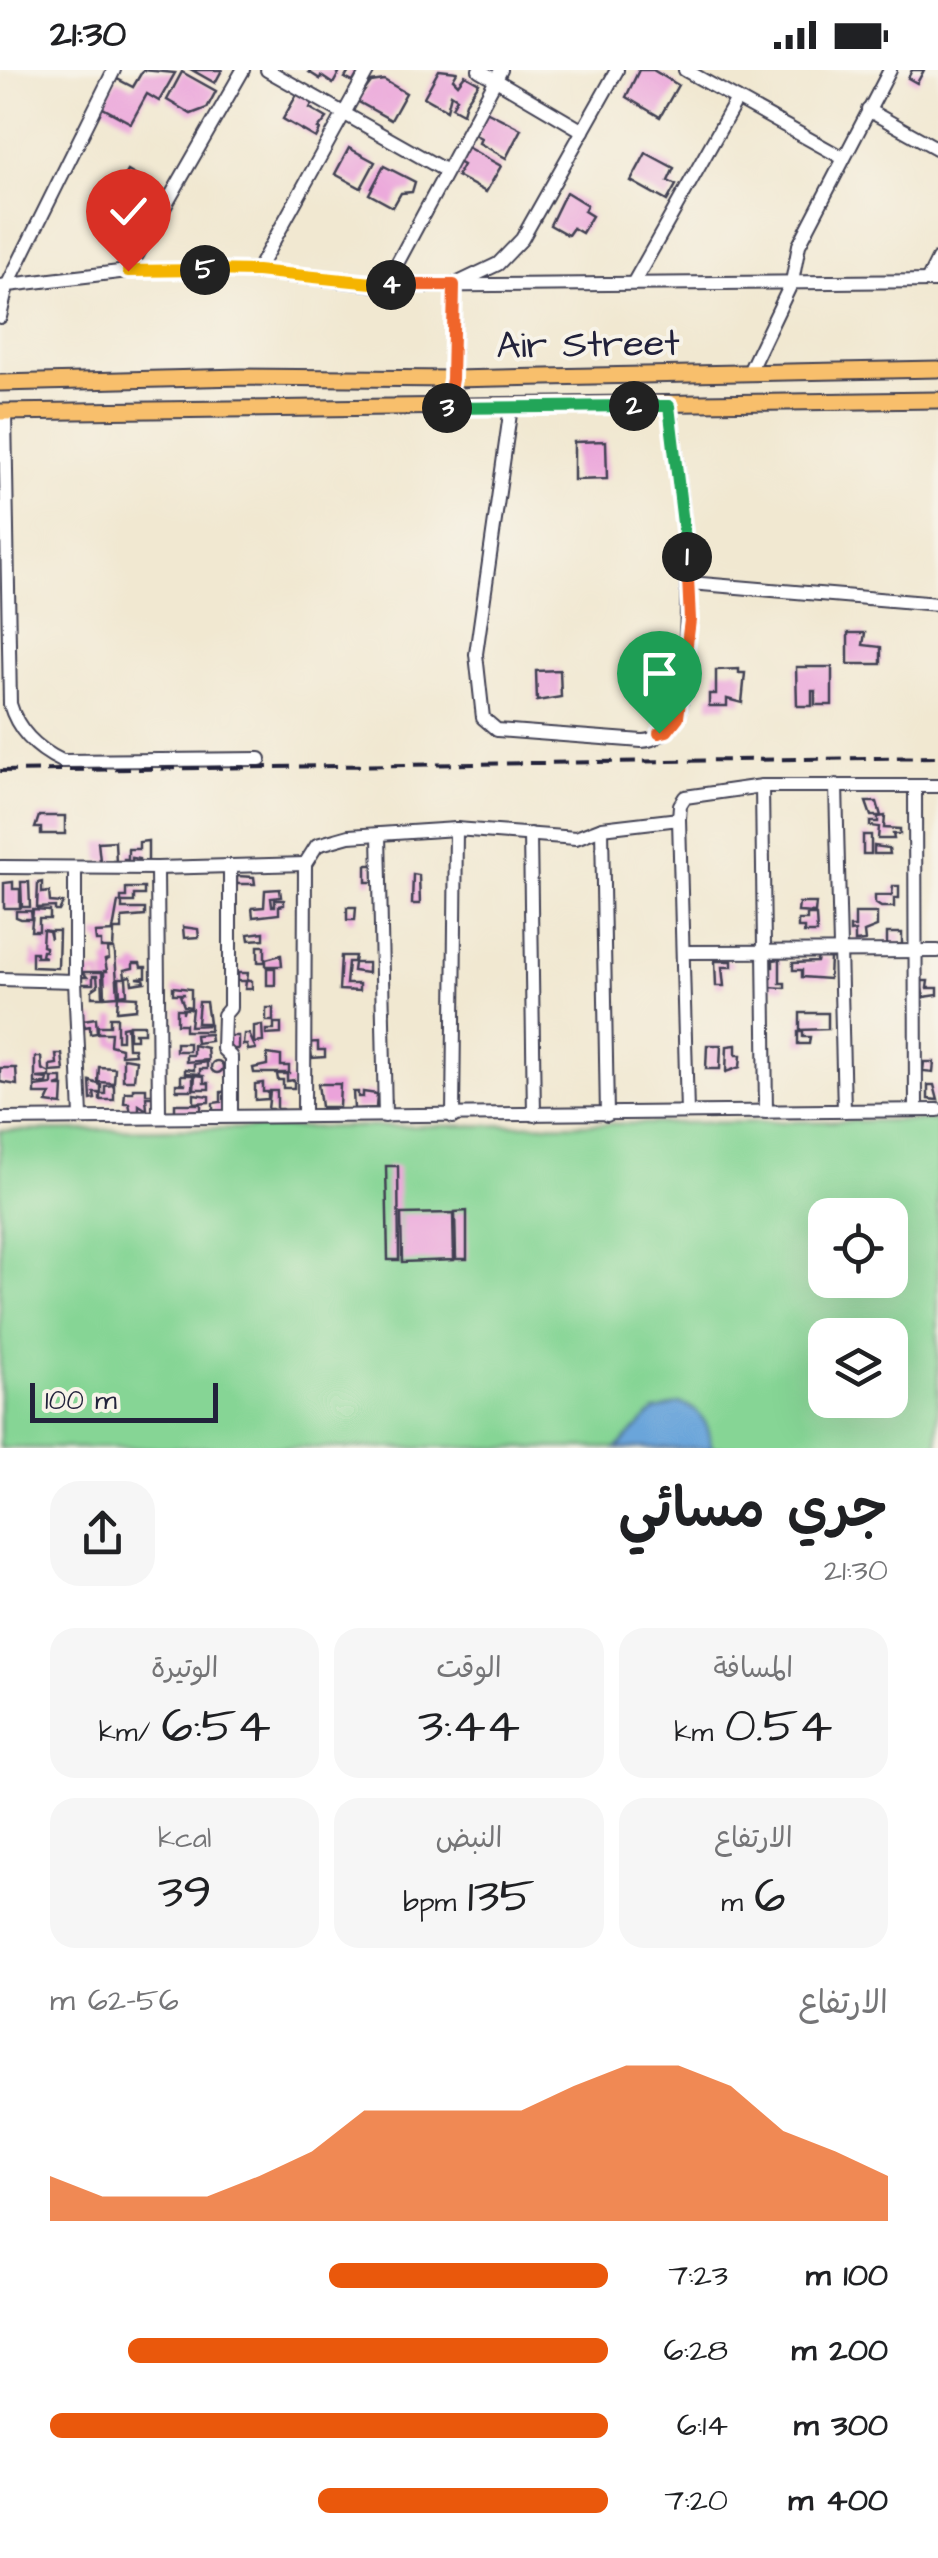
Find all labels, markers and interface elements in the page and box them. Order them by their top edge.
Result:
text: 21:30 [50,9,126,61]
pin [86,169,171,272]
icon: check [101,184,156,239]
pin: 5 [180,245,230,295]
text: 5 [195,250,215,289]
pin: 4 [366,260,416,310]
text: 4 [381,265,401,304]
street label: Air Street [496,317,680,373]
pin: 2 [609,381,659,431]
pin: 3 [422,383,472,433]
text: 2 [626,386,642,425]
text: 3 [440,388,454,427]
pin: 1 [662,532,712,582]
text: 1 [685,537,689,576]
pin [617,631,702,734]
icon: arrive [632,646,687,701]
map controls [808,1198,908,1418]
button: locate [808,1198,908,1298]
button: layers [808,1318,908,1418]
scale bar [30,1378,218,1422]
text: 100 m [45,1381,117,1420]
text: جري مسائي [618,1472,888,1548]
button: share [50,1481,155,1586]
text: 21:30 [824,1548,888,1593]
text: الوتيرة [151,1649,218,1688]
text: الوقت [436,1649,502,1688]
text: المسافة [713,1649,793,1688]
text: 6:54 [162,1692,271,1761]
text: 3:44 [418,1692,520,1761]
text: 0.54 [724,1692,832,1761]
text: /km [99,1713,162,1752]
text: km [674,1713,724,1752]
text: kcal [158,1819,211,1858]
text: النبض [436,1819,502,1858]
text: الارتفاع [714,1819,793,1858]
text: 39 [158,1858,212,1927]
text: 135 [468,1862,535,1931]
text: 6 [754,1862,786,1931]
text: bpm [403,1883,468,1922]
text: m [721,1883,754,1922]
text: 56–62 m [50,1978,179,2023]
text: الارتفاع [798,1981,888,2026]
text: 7:23 [668,2253,728,2298]
text: 100 m [806,2253,888,2298]
text: 6:28 [664,2328,728,2373]
text: 200 m [792,2328,888,2373]
text: 6:14 [677,2403,728,2448]
text: 300 m [794,2403,888,2448]
text: 7:20 [664,2478,728,2523]
text: 400 m [788,2478,888,2523]

